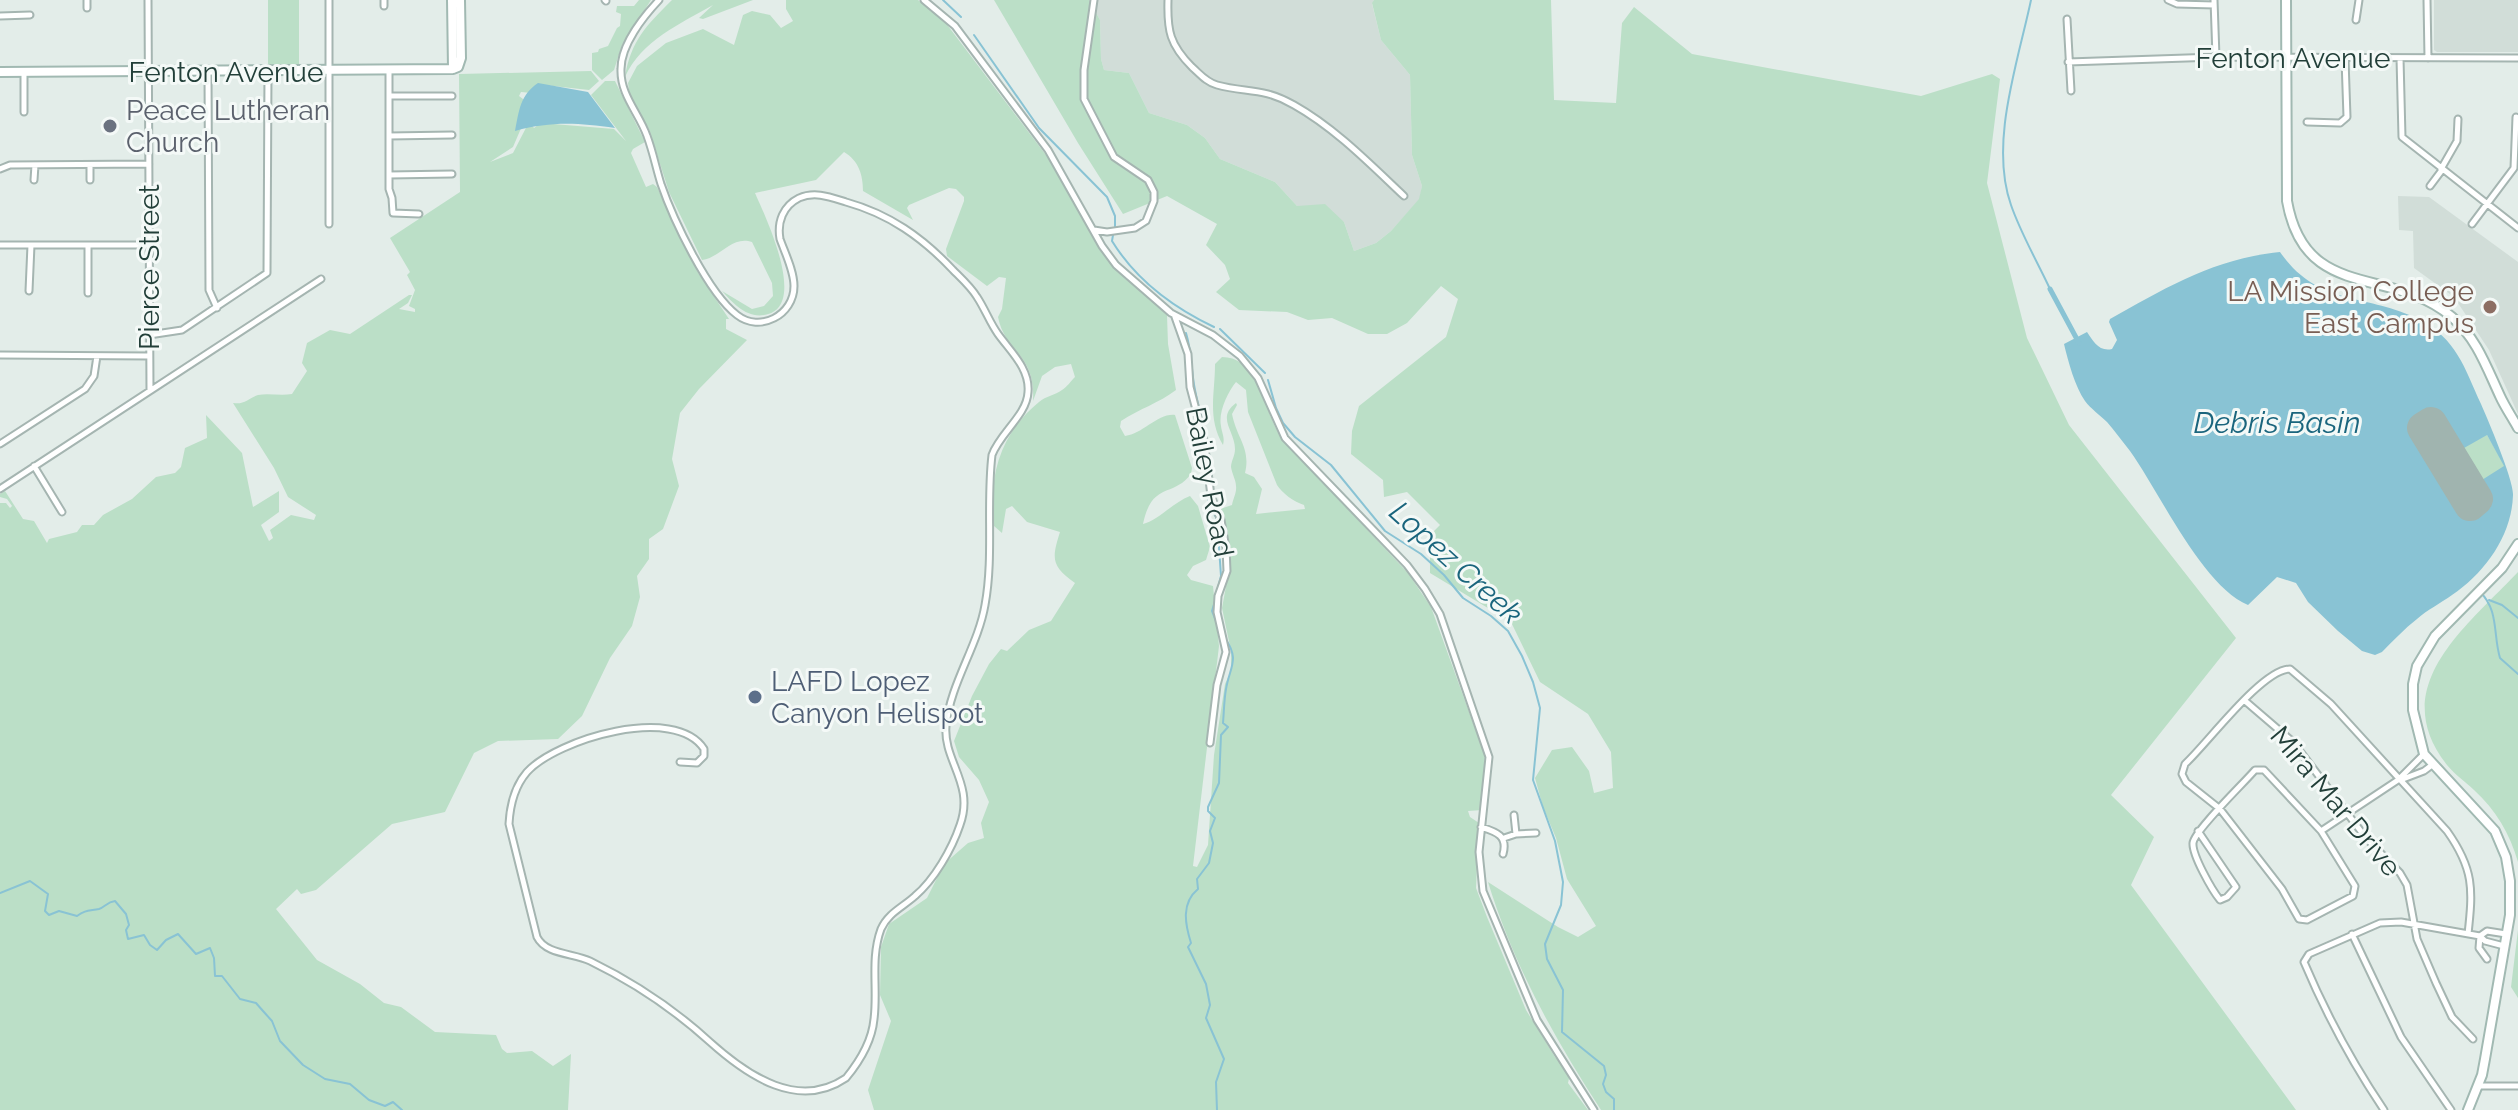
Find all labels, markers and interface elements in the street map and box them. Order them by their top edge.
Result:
street label: Fenton Avenue [2196,42,2390,75]
street label: Fenton Avenue [129,56,323,89]
place label: Peace Lutheran Church [126,94,330,159]
marker: Peace Lutheran Church [101,117,119,135]
street label: Pierce Street [133,184,166,350]
place label: LA Mission College East Campus [2227,275,2474,340]
marker: LA Mission College East Campus [2481,298,2499,316]
street label: Bailey Road [1179,404,1240,560]
water label: Debris Basin [2193,405,2361,440]
water label: Lopez Creek [1383,494,1530,631]
place label: LAFD Lopez Canyon Helispot [771,665,984,730]
marker: LAFD Lopez Canyon Helispot [746,688,764,706]
street label: Mira Mar Drive [2263,720,2408,883]

